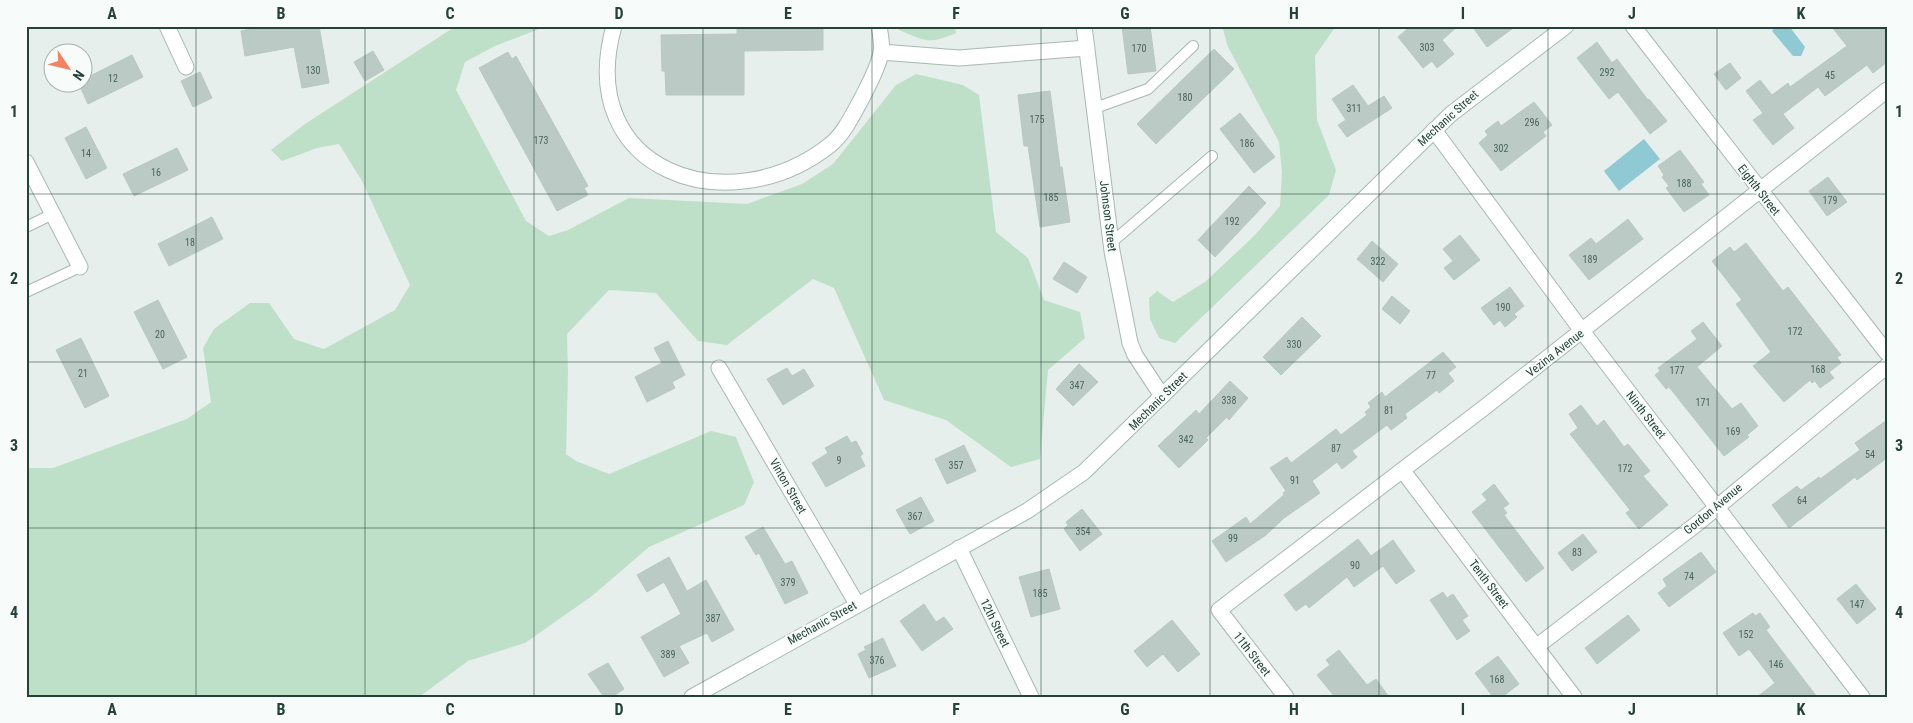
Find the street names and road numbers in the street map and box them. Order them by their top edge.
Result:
street label: Mechanic Street [1415,87,1482,149]
street label: Eighth Street [1735,162,1783,219]
street label: Johnson Street [1097,180,1119,253]
street label: Vezina Avenue [1524,326,1587,380]
street label: Mechanic Street [1126,369,1190,433]
street label: Ninth Street [1623,389,1669,442]
street label: Vinton Street [767,456,810,516]
street label: Gordon Avenue [1681,480,1745,537]
street label: Tenth Street [1466,557,1512,611]
street label: 12th Street [977,597,1013,650]
street label: Mechanic Street [785,598,859,648]
street label: 11th Street [1230,629,1274,679]

